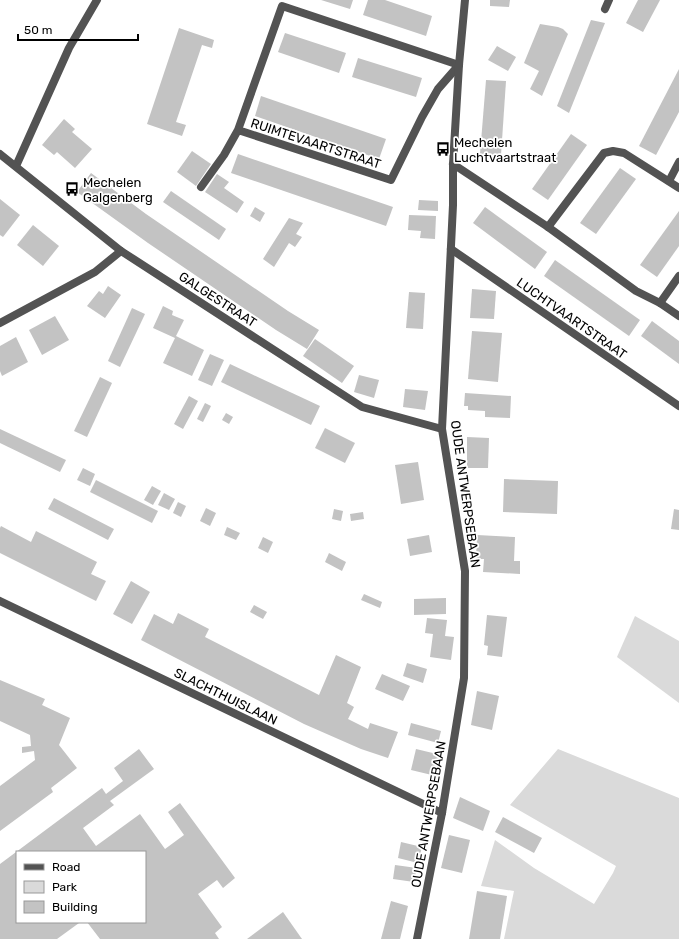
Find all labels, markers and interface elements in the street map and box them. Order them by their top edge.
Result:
scale bar [18,16,138,42]
text: 50 m [24,23,52,37]
street label: RUIMTEVAARTSTRAAT [249,115,383,172]
place label: Mechelen Luchtvaartstraat [454,135,556,165]
bus stop icon: Mechelen Luchtvaartstraat [435,141,451,157]
place label: Mechelen Galgenberg [83,175,153,206]
bus stop icon: Mechelen Galgenberg [64,181,80,197]
street label: GALGESTRAAT [176,269,260,330]
street label: LUCHTVAARTSTRAAT [514,275,630,362]
street label: OUDE ANTWERPSEBAAN [448,419,483,569]
street label: SLACHTHUISLAAN [172,665,280,728]
street label: OUDE ANTWERPSEBAAN [408,739,449,889]
legend [16,851,146,923]
text: Road [52,860,80,874]
text: Park [52,880,78,894]
text: Building [52,900,98,914]

